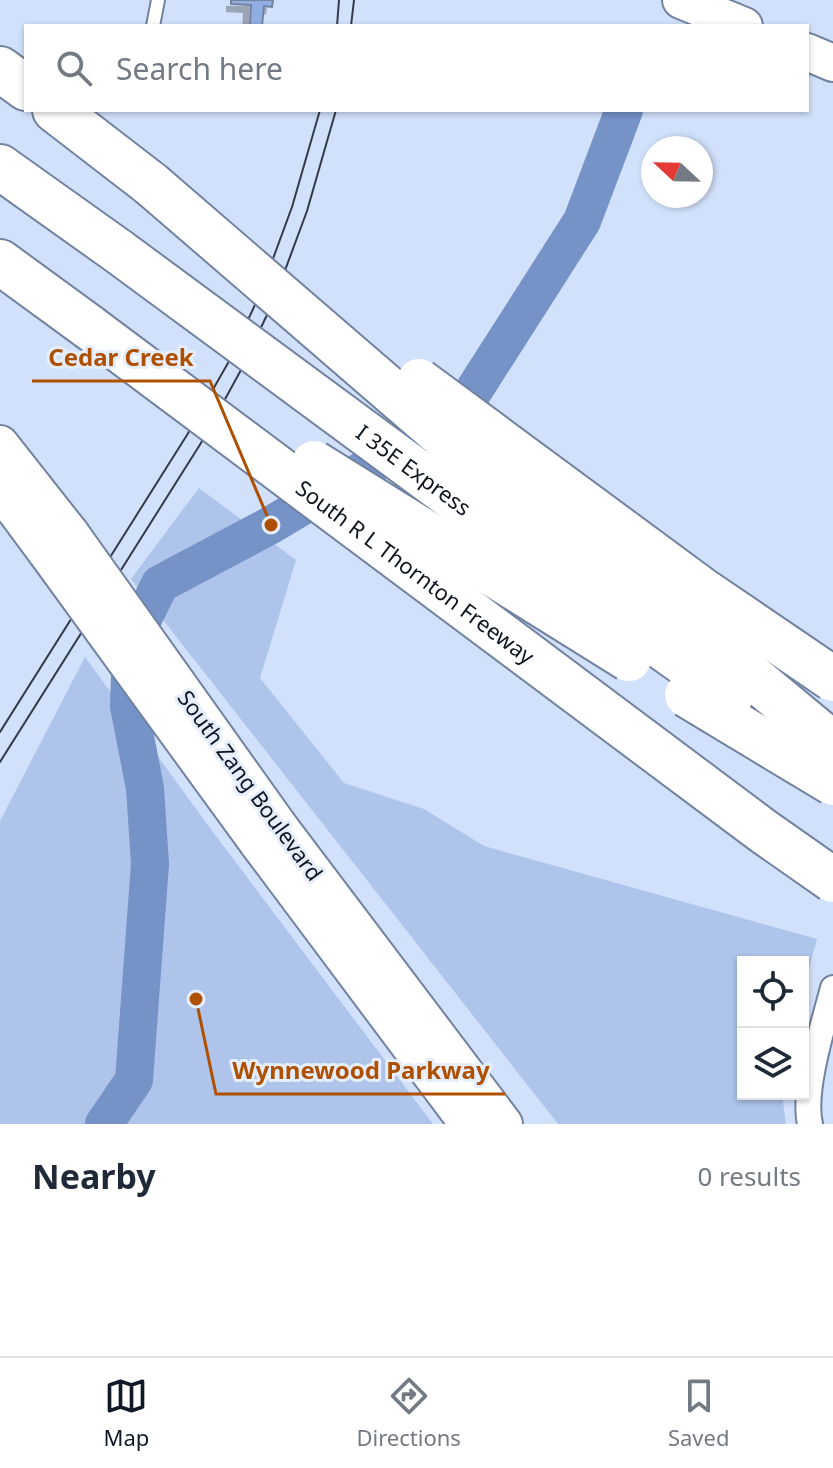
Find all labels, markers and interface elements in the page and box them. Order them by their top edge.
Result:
search box [24,24,809,112]
icon: search [52,46,96,90]
text: Search here [116,48,283,89]
north arrow [641,136,713,208]
callout: Cedar Creek [32,333,210,381]
text: Cedar Creek [48,340,194,373]
street label: I 35E Express [351,417,478,522]
street label: South R L Thornton Freeway [290,472,542,671]
street label: South Zang Boulevard [172,684,330,886]
map controls [737,956,809,1100]
button: locate [737,956,809,1028]
button: layers [737,1028,809,1100]
callout: Wynnewood Parkway [216,1046,505,1094]
text: Wynnewood Parkway [232,1053,490,1086]
text: Nearby [32,1153,156,1199]
text: 0 results [697,1158,801,1194]
tab: Map [104,1374,149,1452]
tab: Directions [356,1374,461,1452]
tab: Saved [668,1374,729,1452]

